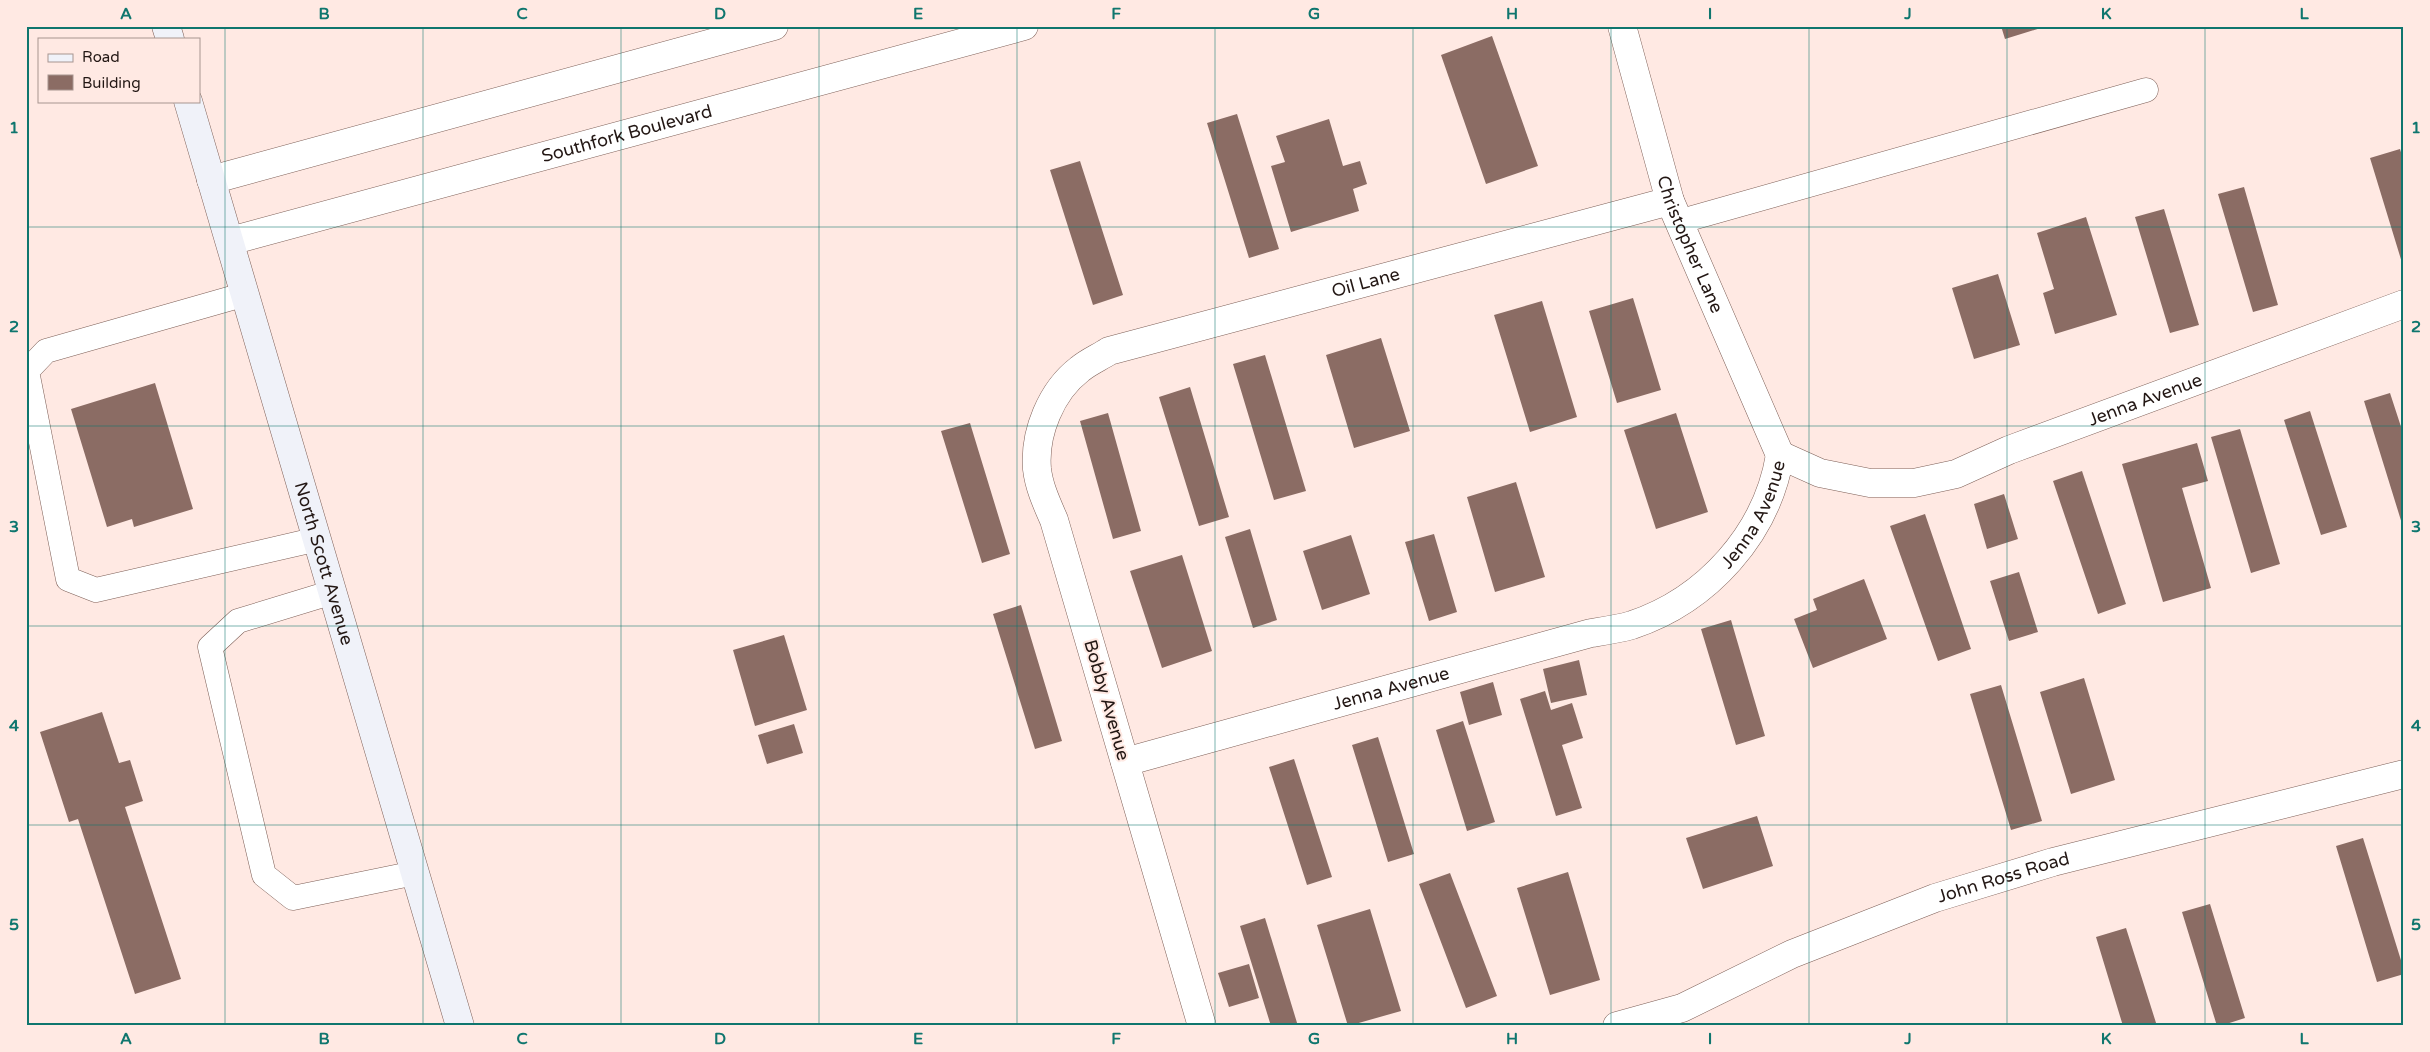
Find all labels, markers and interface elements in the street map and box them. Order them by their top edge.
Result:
text: A [120,4,132,24]
text: B [318,4,330,24]
text: C [516,4,528,24]
text: D [714,4,726,24]
text: E [913,4,923,24]
text: F [1111,4,1121,24]
text: G [1308,4,1320,24]
text: H [1506,4,1518,24]
text: I [1708,4,1712,24]
text: J [1903,4,1912,24]
text: K [2101,4,2112,24]
text: L [2299,4,2309,24]
legend [38,38,200,102]
text: Road [82,48,120,66]
text: Building [82,74,141,92]
street label: Southfork Boulevard [539,100,714,167]
text: 1 [9,118,19,138]
text: 1 [2411,118,2421,138]
street label: Christopher Lane [1653,173,1728,316]
street label: Oil Lane [1329,263,1402,302]
text: 2 [9,317,19,337]
text: 2 [2411,317,2421,337]
street label: Jenna Avenue [2085,369,2205,431]
street label: Jenna Avenue [1716,458,1790,573]
street label: North Scott Avenue [290,479,358,648]
text: 3 [9,517,19,537]
text: 3 [2411,517,2421,537]
street label: Bobby Avenue [1079,637,1135,763]
street label: Jenna Avenue [1330,662,1452,715]
text: 4 [9,716,19,736]
text: 4 [2411,716,2421,736]
street label: John Ross Road [1935,847,2072,908]
text: 5 [9,915,19,935]
text: 5 [2411,915,2421,935]
text: A [120,1029,132,1049]
text: B [318,1029,330,1049]
text: C [516,1029,528,1049]
text: D [714,1029,726,1049]
text: E [913,1029,923,1049]
text: F [1111,1029,1121,1049]
text: G [1308,1029,1320,1049]
text: H [1506,1029,1518,1049]
text: I [1708,1029,1712,1049]
text: J [1903,1029,1912,1049]
text: K [2101,1029,2112,1049]
text: L [2299,1029,2309,1049]

